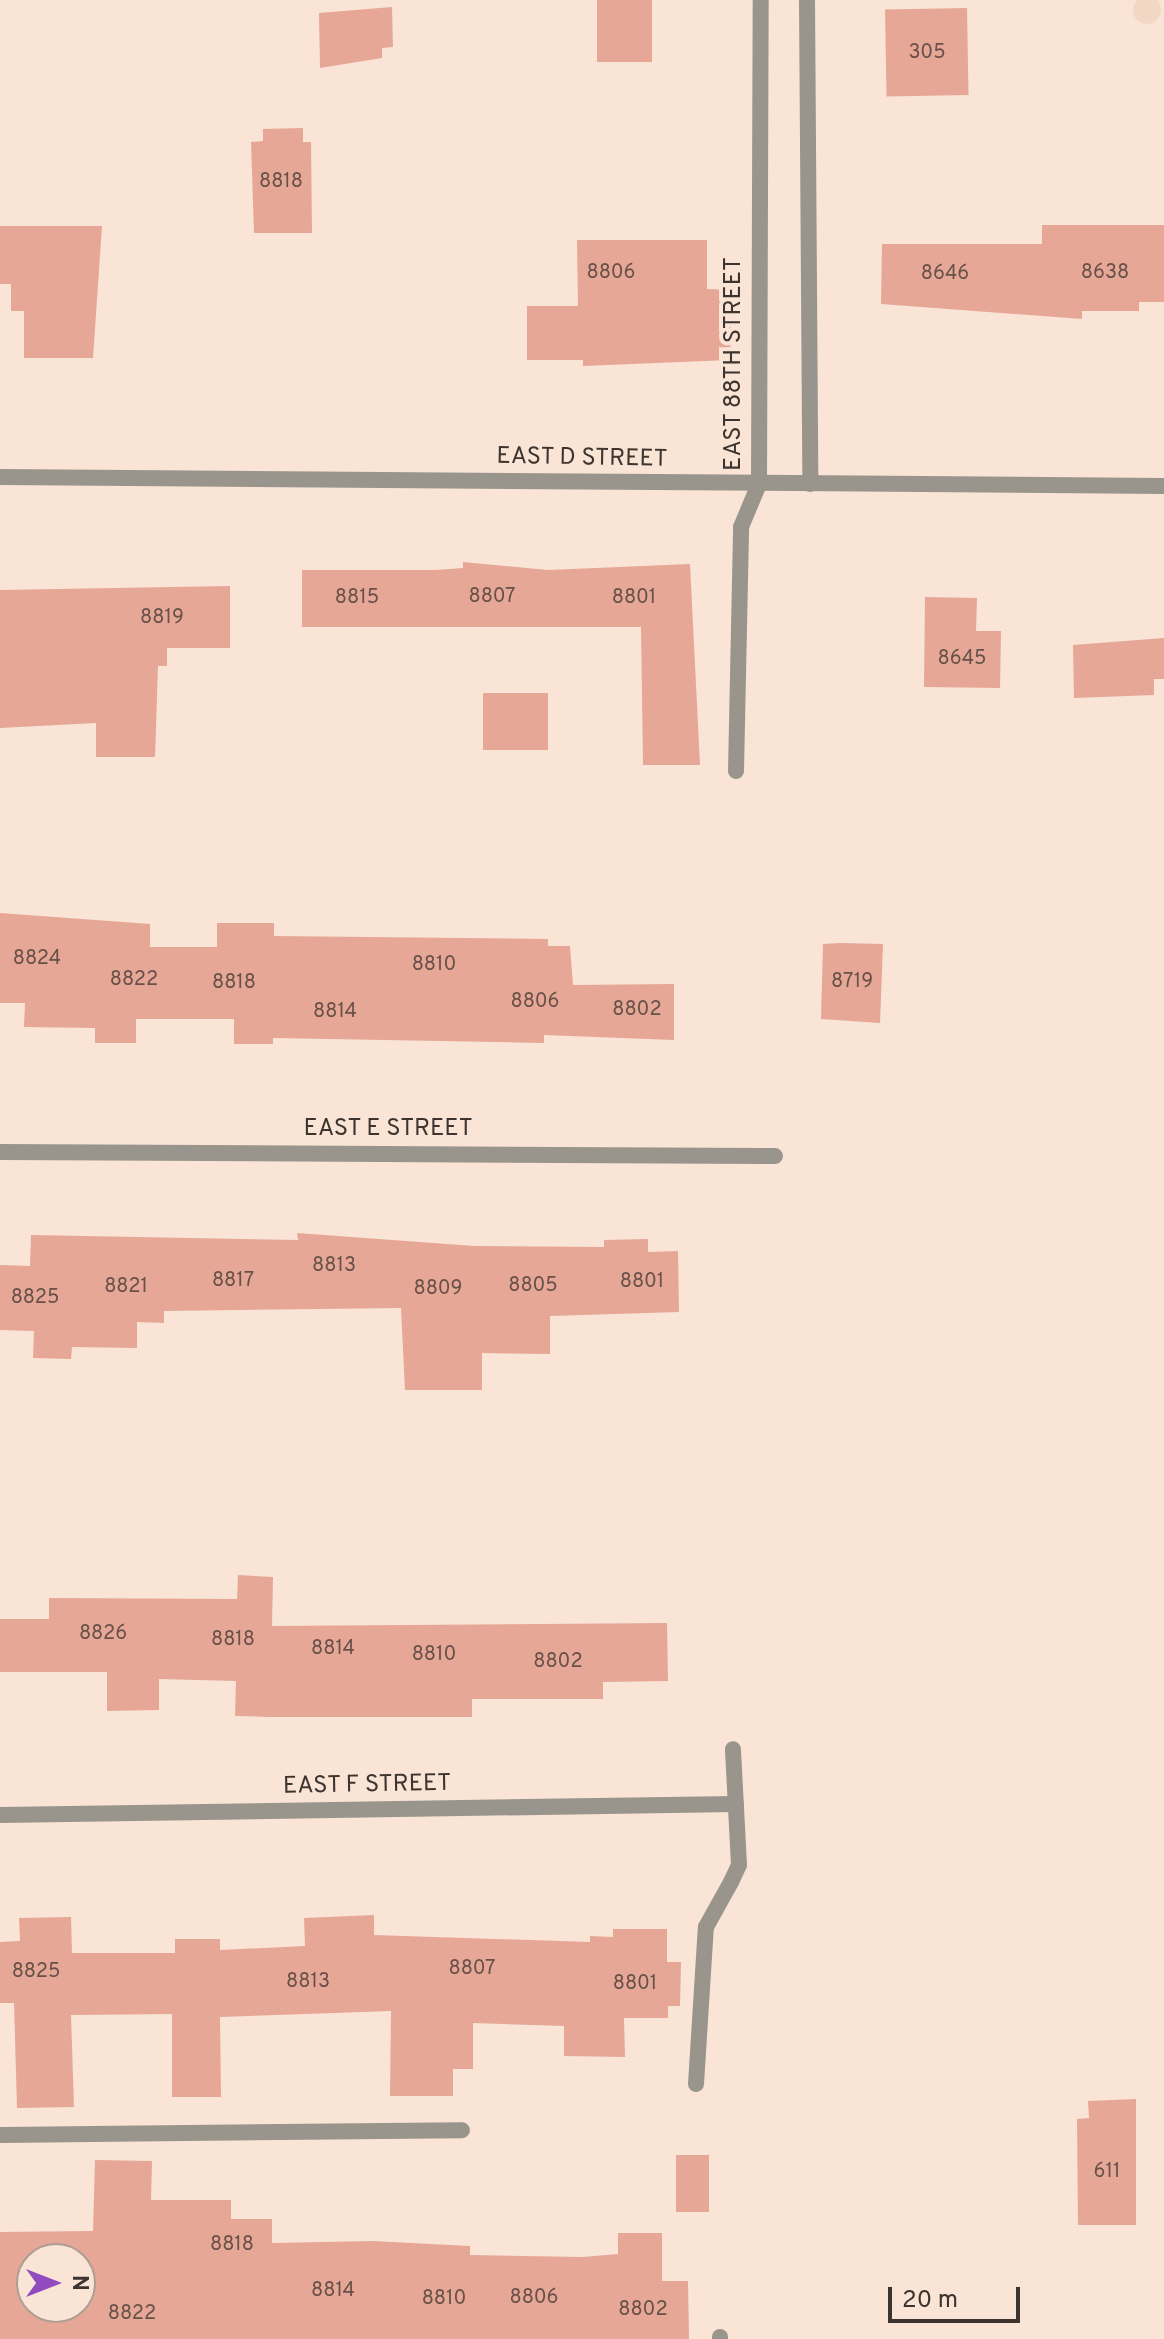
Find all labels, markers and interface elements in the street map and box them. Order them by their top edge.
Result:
house number: 305 [908,41,946,65]
house number: 8818 [259,170,303,194]
street label: EAST 88TH STREET [721,256,749,472]
house number: 8806 [586,261,636,285]
house number: 8638 [1081,261,1129,285]
house number: 8646 [921,262,969,286]
street label: EAST D STREET [496,443,668,475]
house number: 8807 [469,585,515,609]
house number: 8815 [335,586,379,610]
house number: 8801 [612,586,656,610]
house number: 8819 [140,606,184,630]
house number: 8645 [938,647,986,671]
house number: 8824 [13,947,61,971]
house number: 8810 [412,953,456,977]
house number: 8822 [110,968,158,992]
house number: 8719 [831,970,873,994]
house number: 8818 [212,971,256,995]
house number: 8806 [510,990,560,1014]
house number: 8802 [612,998,662,1022]
house number: 8814 [313,1000,357,1024]
street label: EAST E STREET [303,1116,473,1144]
house number: 8813 [312,1254,356,1278]
house number: 8817 [212,1269,254,1293]
house number: 8801 [620,1270,664,1294]
house number: 8805 [508,1274,558,1298]
house number: 8821 [104,1275,148,1299]
house number: 8809 [413,1277,463,1301]
house number: 8825 [11,1286,59,1310]
house number: 8826 [79,1622,127,1646]
house number: 8818 [211,1628,255,1652]
house number: 8814 [311,1637,355,1661]
house number: 8810 [412,1643,456,1667]
house number: 8802 [533,1650,583,1674]
street label: EAST F STREET [282,1770,452,1802]
house number: 8807 [449,1957,495,1981]
house number: 8825 [12,1960,60,1984]
house number: 8813 [286,1970,330,1994]
house number: 8801 [613,1972,657,1996]
house number: 611 [1094,2160,1120,2184]
house number: 8818 [210,2233,254,2257]
north arrow [16,2243,96,2323]
scale bar [892,2271,1024,2321]
text: N [65,2275,92,2291]
house number: 8814 [311,2279,355,2303]
house number: 8806 [509,2286,559,2310]
text: 20 m [902,2286,958,2316]
house number: 8810 [422,2287,466,2311]
house number: 8802 [618,2298,668,2322]
house number: 8822 [108,2302,156,2326]

